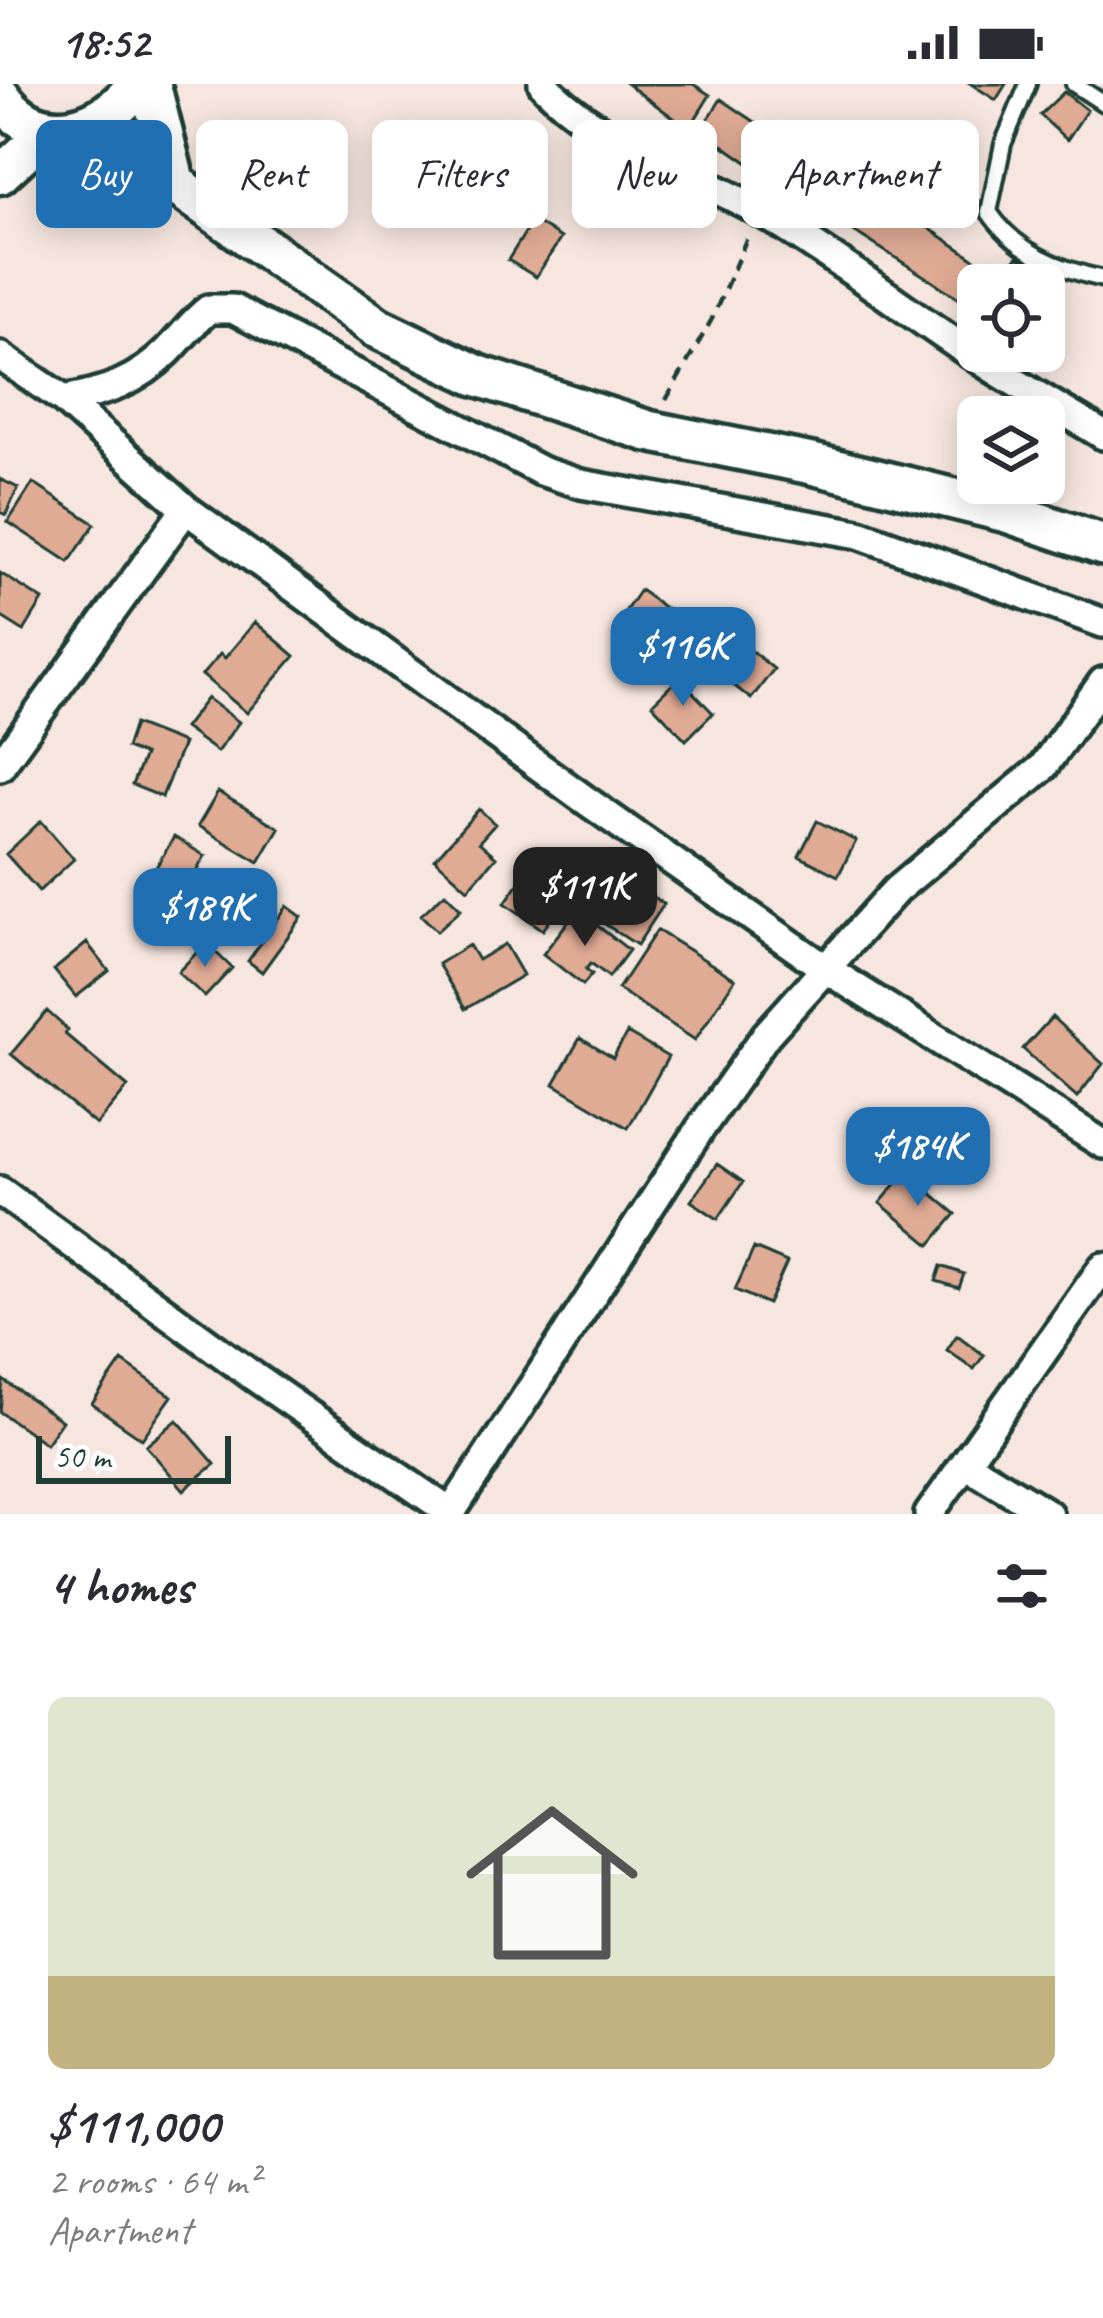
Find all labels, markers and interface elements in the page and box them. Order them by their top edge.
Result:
text: 18:52 [60,14,149,71]
chip: Buy [36,120,172,228]
chip: Rent [196,120,348,228]
chip: Filters [372,120,548,228]
chip: New [572,120,717,228]
chip: Apartment [741,120,979,228]
map controls [957,264,1065,504]
button: locate [957,264,1065,372]
button: layers [957,396,1065,504]
pin: $116K [599,607,767,709]
text: $116K [638,621,728,670]
pin: $111K [501,847,669,949]
text: $111K [540,861,630,910]
pin: $189K [121,868,289,970]
text: $189K [160,882,250,931]
pin: $184K [834,1107,1002,1209]
text: $184K [873,1121,963,1170]
scale bar [36,1430,231,1483]
text: 50 m [54,1436,110,1478]
icon: filters [989,1553,1055,1619]
text: 4 homes [48,1554,192,1618]
icon: home [444,1775,660,1991]
text: $111,000 [48,2093,219,2157]
text: 2 rooms · 64 m² [48,2157,259,2206]
text: Apartment [48,2206,191,2255]

